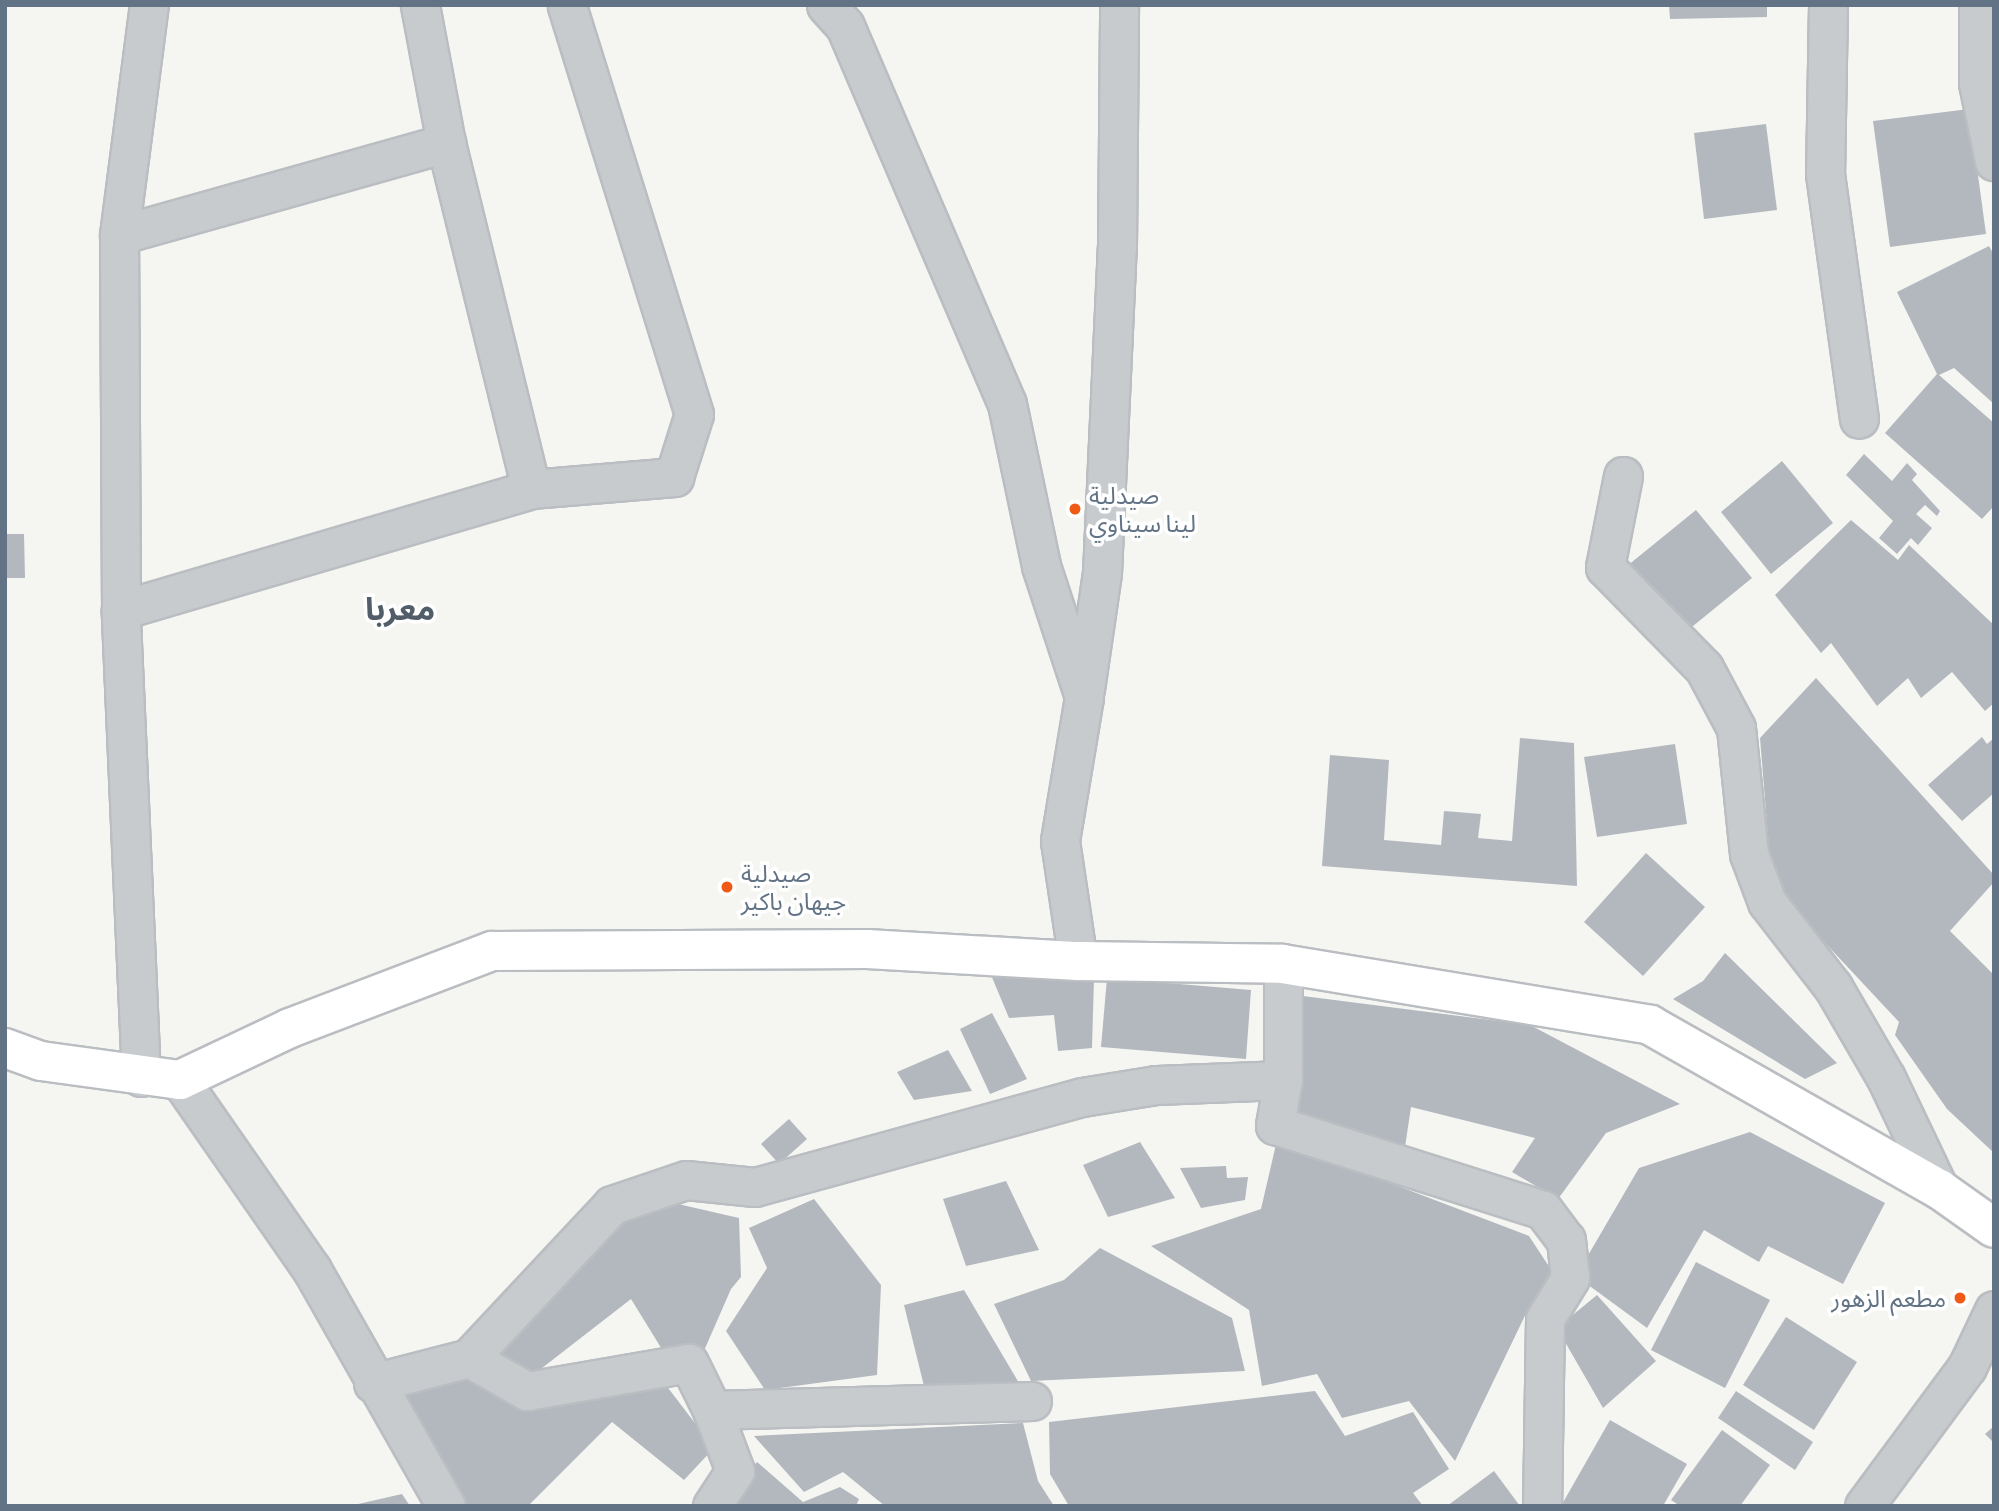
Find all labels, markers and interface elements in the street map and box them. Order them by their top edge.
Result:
place label: صيدلية لينا سيناوي [1089,481,1196,537]
marker: صيدلية لينا سيناوي [1067,501,1083,517]
district label: معربا [365,588,435,626]
place label: صيدلية جيهان باكير [741,859,846,915]
marker: صيدلية جيهان باكير [719,879,735,895]
place label: مطعم الزهور [1831,1284,1946,1312]
marker: مطعم الزهور [1952,1290,1968,1306]

